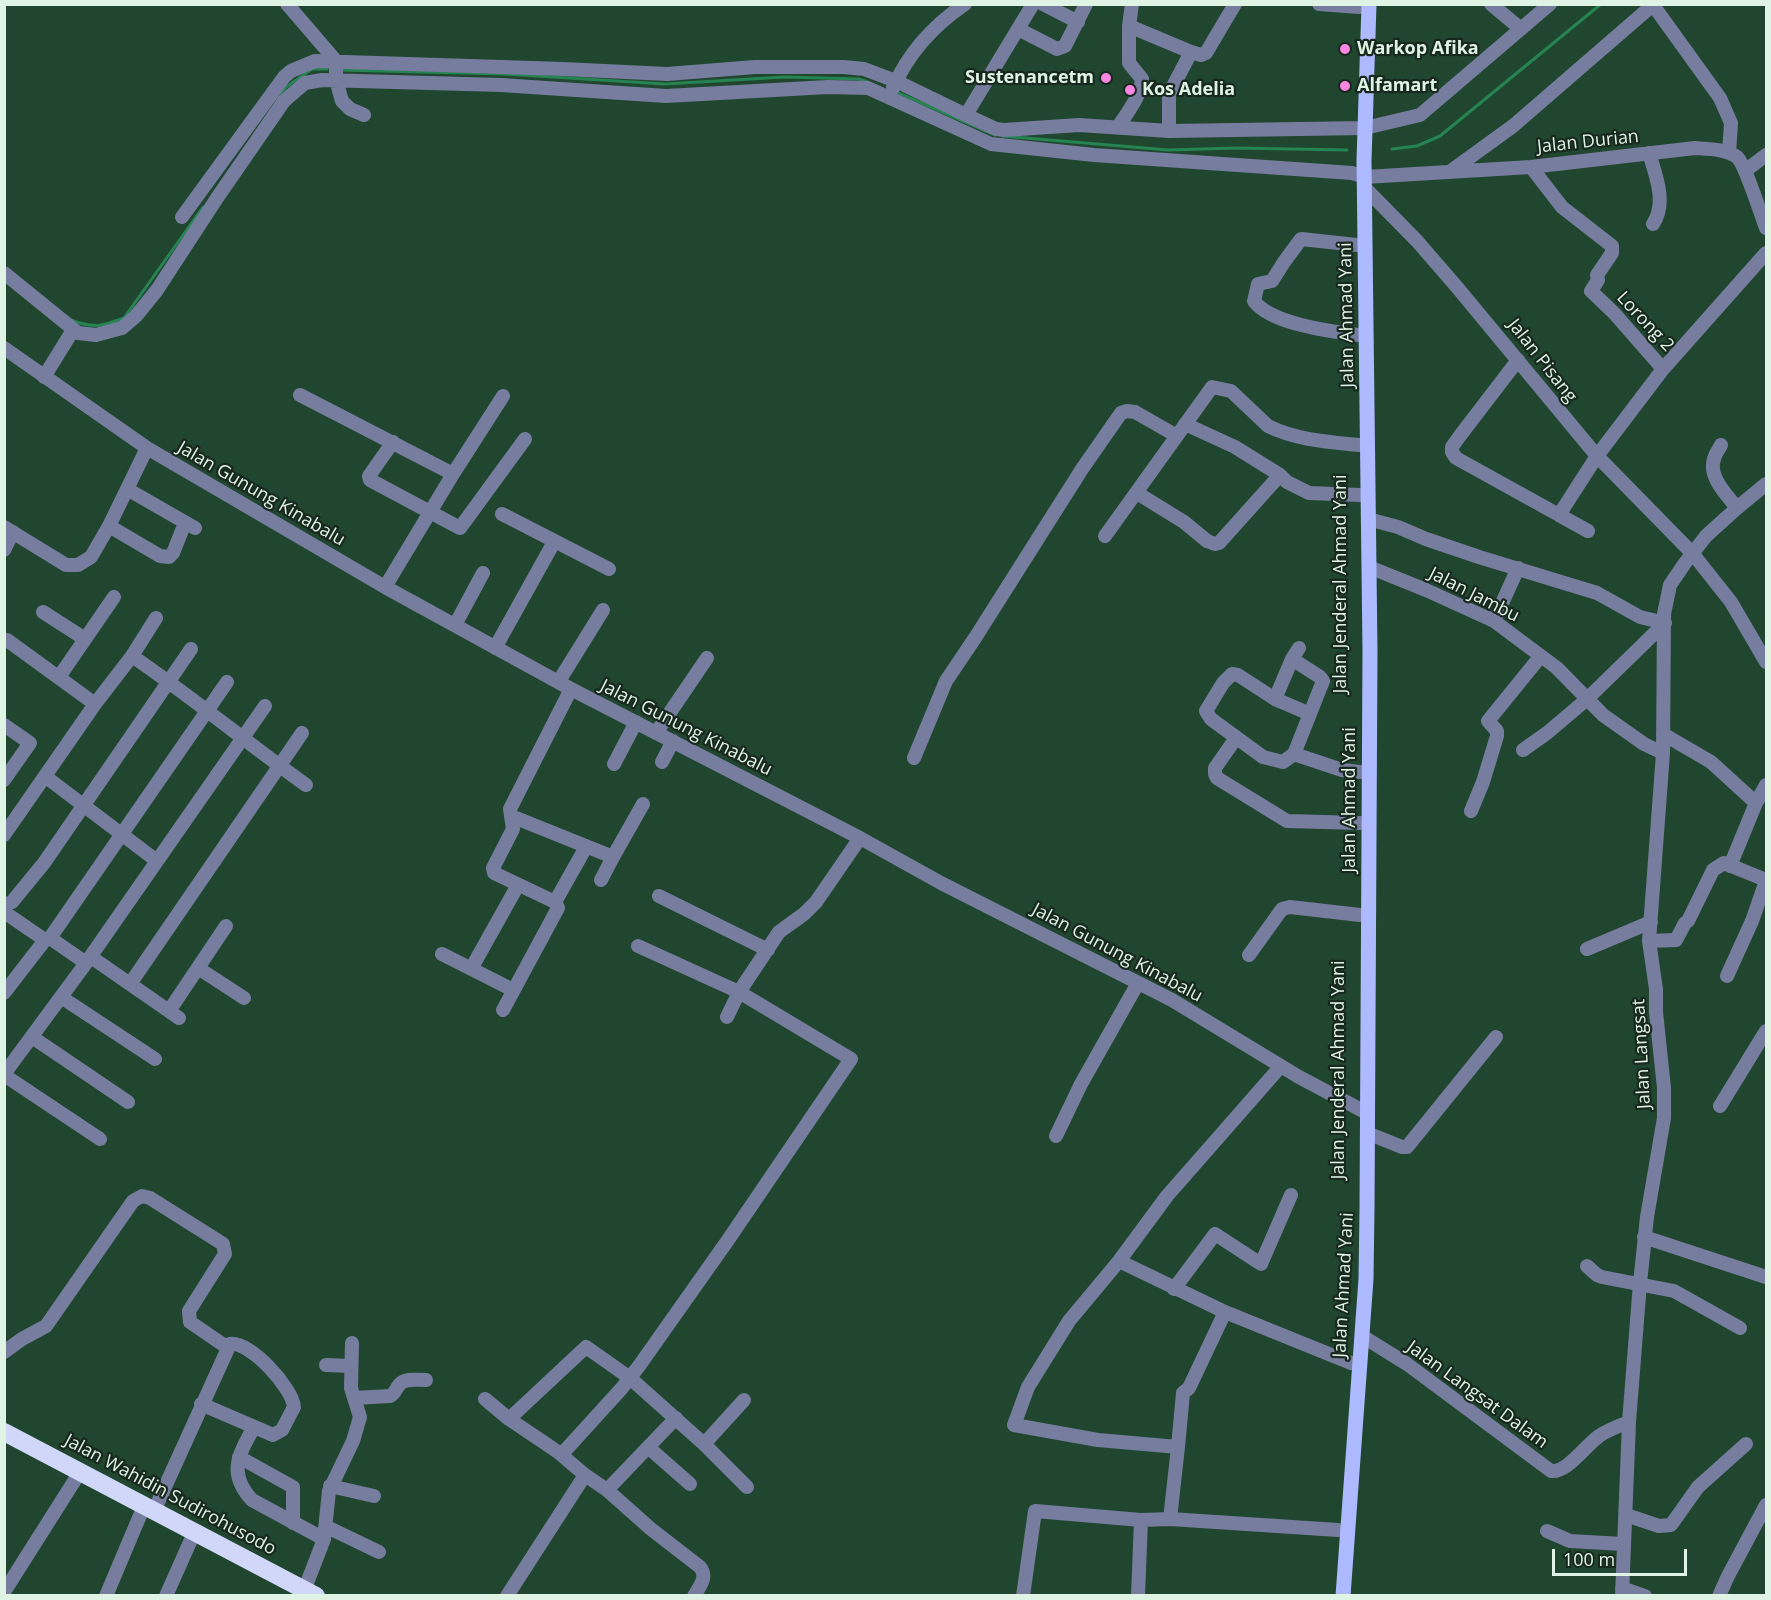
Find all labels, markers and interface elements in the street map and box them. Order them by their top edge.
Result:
place label: Warkop Afika [1357,38,1479,60]
marker: Warkop Afika [1338,42,1352,56]
place label: Sustenancetm [965,67,1094,89]
marker: Sustenancetm [1099,71,1113,85]
place label: Alfamart [1357,75,1437,97]
place label: Kos Adelia [1142,79,1235,101]
marker: Alfamart [1338,79,1352,93]
marker: Kos Adelia [1123,83,1137,97]
street label: Jalan Durian [1536,126,1640,158]
street label: Jalan Ahmad Yani [1335,242,1359,388]
street label: Lorong 2 [1612,288,1678,356]
street label: Jalan Pisang [1503,315,1581,407]
street label: Jalan Gunung Kinabalu [173,437,349,551]
street label: Jalan Jenderal Ahmad Yani [1330,474,1352,694]
street label: Jalan Jambu [1425,563,1523,627]
street label: Jalan Gunung Kinabalu [596,675,776,781]
street label: Jalan Ahmad Yani [1339,727,1361,873]
street label: Jalan Gunung Kinabalu [1028,899,1206,1007]
street label: Jalan Jenderal Ahmad Yani [1328,960,1350,1180]
street label: Jalan Langsat [1628,998,1656,1110]
street label: Jalan Ahmad Yani [1329,1212,1359,1358]
street label: Jalan Langsat Dalam [1402,1337,1552,1453]
street label: Jalan Wahidin Sudirohusodo [60,1430,280,1560]
scale bar [1555,1537,1690,1575]
text: 100 m [1563,1547,1615,1571]

